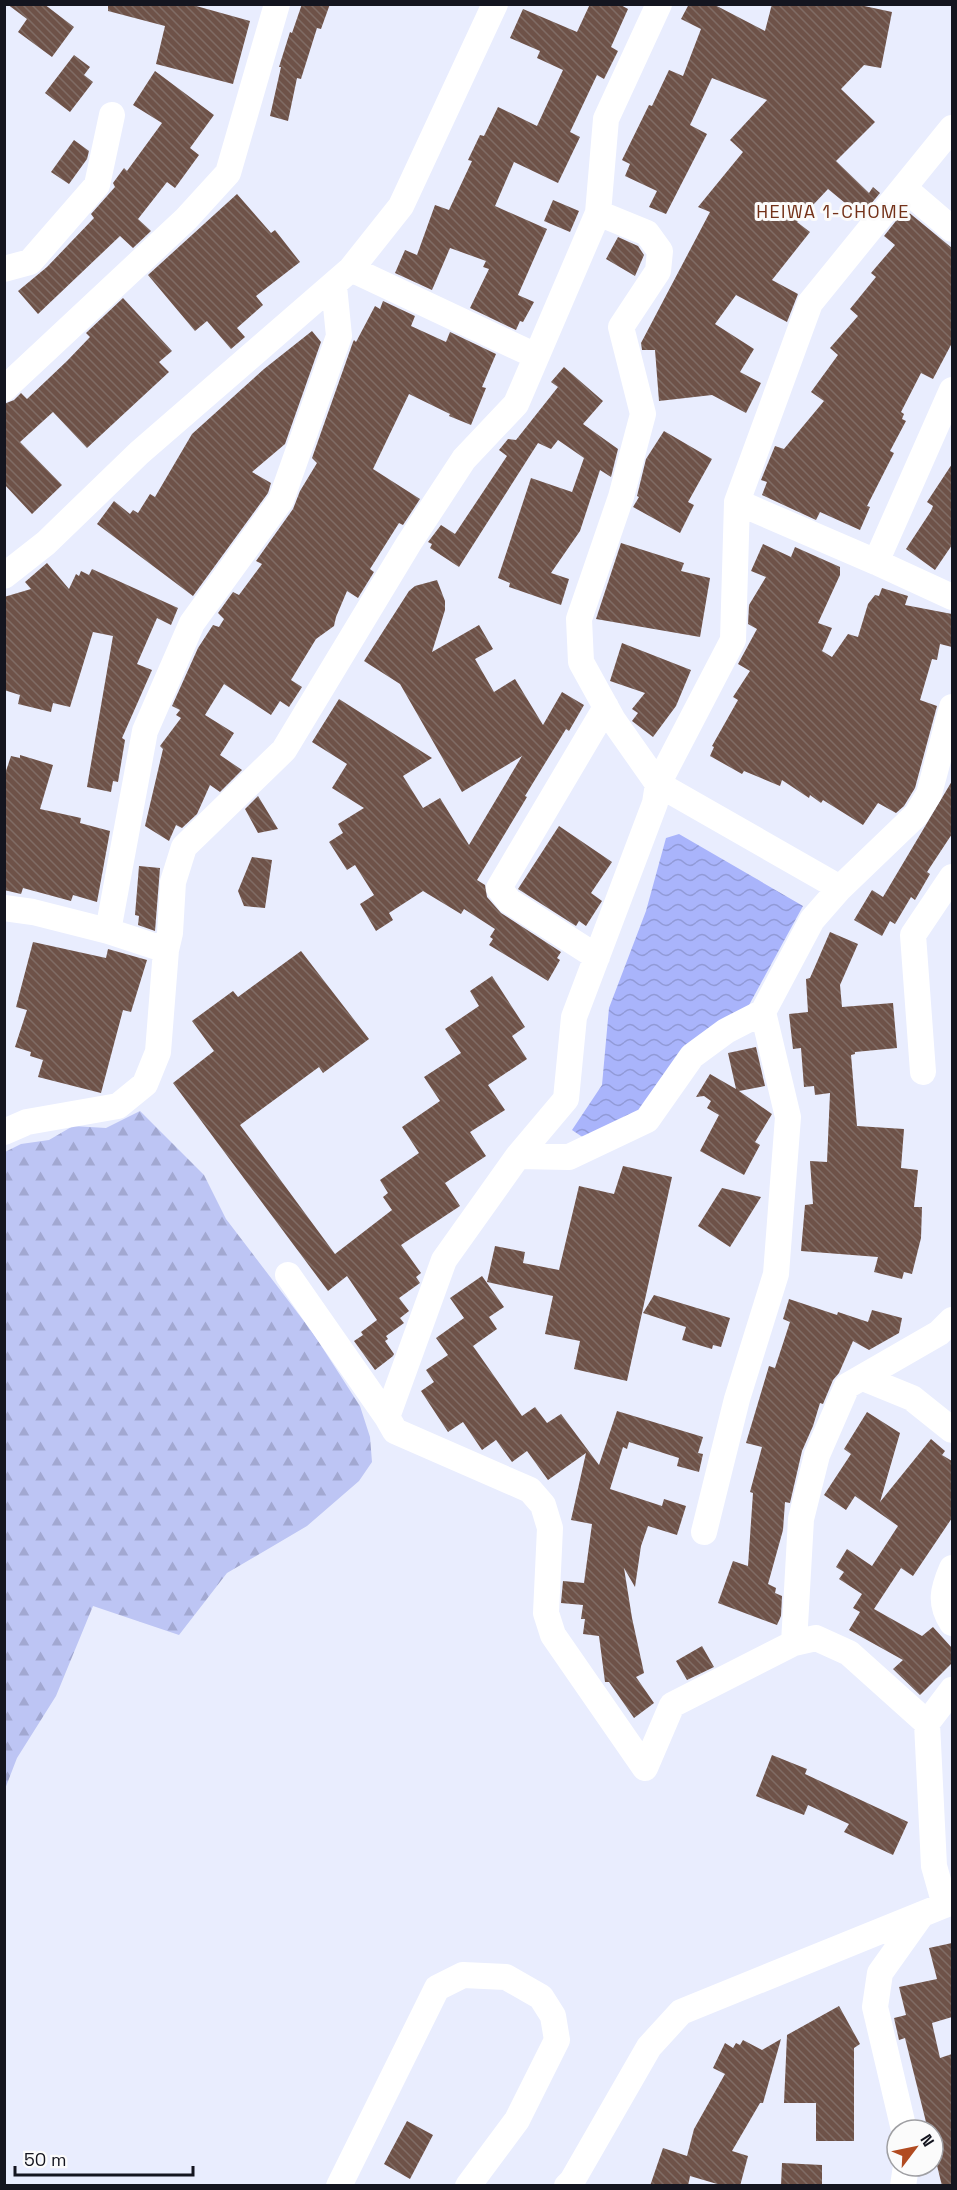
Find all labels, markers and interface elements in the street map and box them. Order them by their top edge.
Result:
district label: HEIWA 1-CHOME [756,200,910,223]
north arrow [885,2118,945,2178]
text: N [916,2130,939,2150]
scale bar [15,2139,194,2177]
text: 50 m [24,2148,66,2171]

